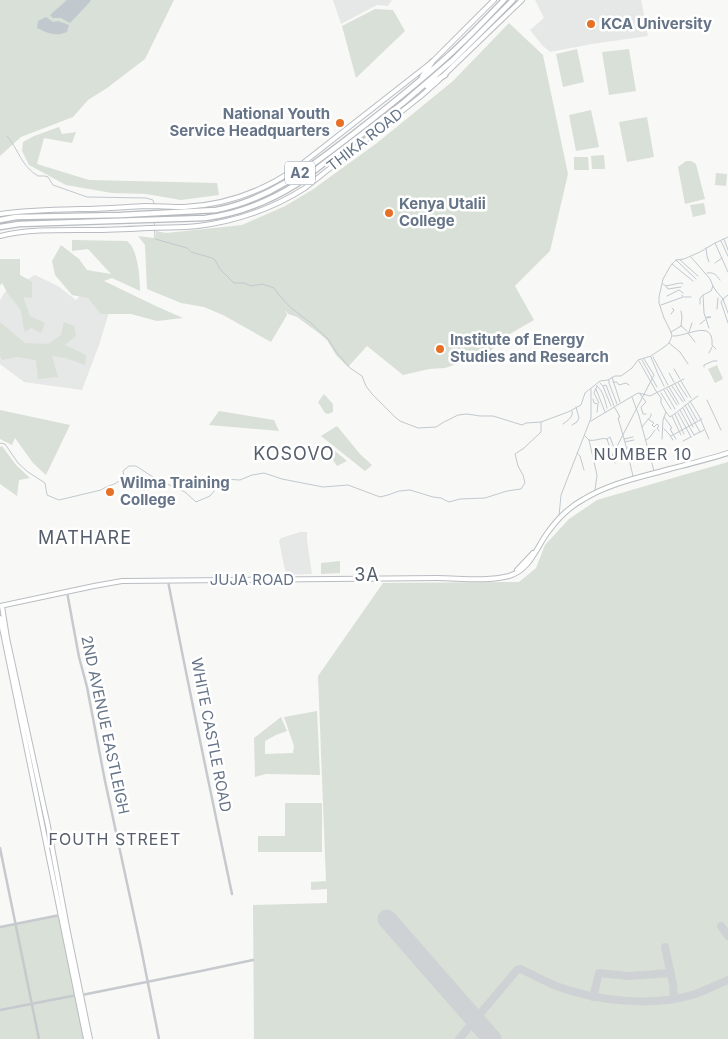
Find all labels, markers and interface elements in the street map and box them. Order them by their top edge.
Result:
place label: KCA University [601,14,712,33]
marker: KCA University [585,18,597,30]
place label: National Youth Service Headquarters [169,104,330,140]
street label: THIKA ROAD [323,104,407,175]
marker: National Youth Service Headquarters [334,117,346,129]
road number: A2 [285,162,315,184]
place label: Kenya Utalii College [399,194,486,230]
marker: Kenya Utalii College [383,207,395,219]
place label: Institute of Energy Studies and Research [450,330,609,366]
marker: Institute of Energy Studies and Research [434,343,446,355]
district label: KOSOVO [253,443,335,464]
district label: NUMBER 10 [594,444,692,464]
place label: Wilma Training College [120,473,230,509]
marker: Wilma Training College [104,486,116,498]
district label: MATHARE [38,527,132,548]
district label: 3A [354,564,380,585]
street label: JUJA ROAD [210,570,294,589]
street label: 2ND AVENUE EASTLEIGH [77,634,134,816]
street label: WHITE CASTLE ROAD [187,656,236,814]
district label: FOUTH STREET [49,829,181,849]

